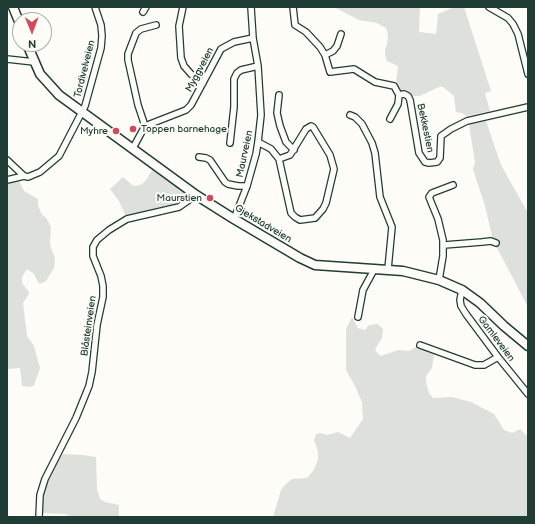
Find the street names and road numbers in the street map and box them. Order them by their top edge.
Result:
street label: Tordivelveien [72,39,98,99]
street label: Myggveien [183,46,217,94]
street label: Bekkestien [414,102,436,154]
street label: Maurveien [234,129,256,179]
street label: Gjekstadveien [232,202,294,246]
street label: Blåsteinveien [79,295,99,357]
street label: Gamleveien [475,314,517,364]

